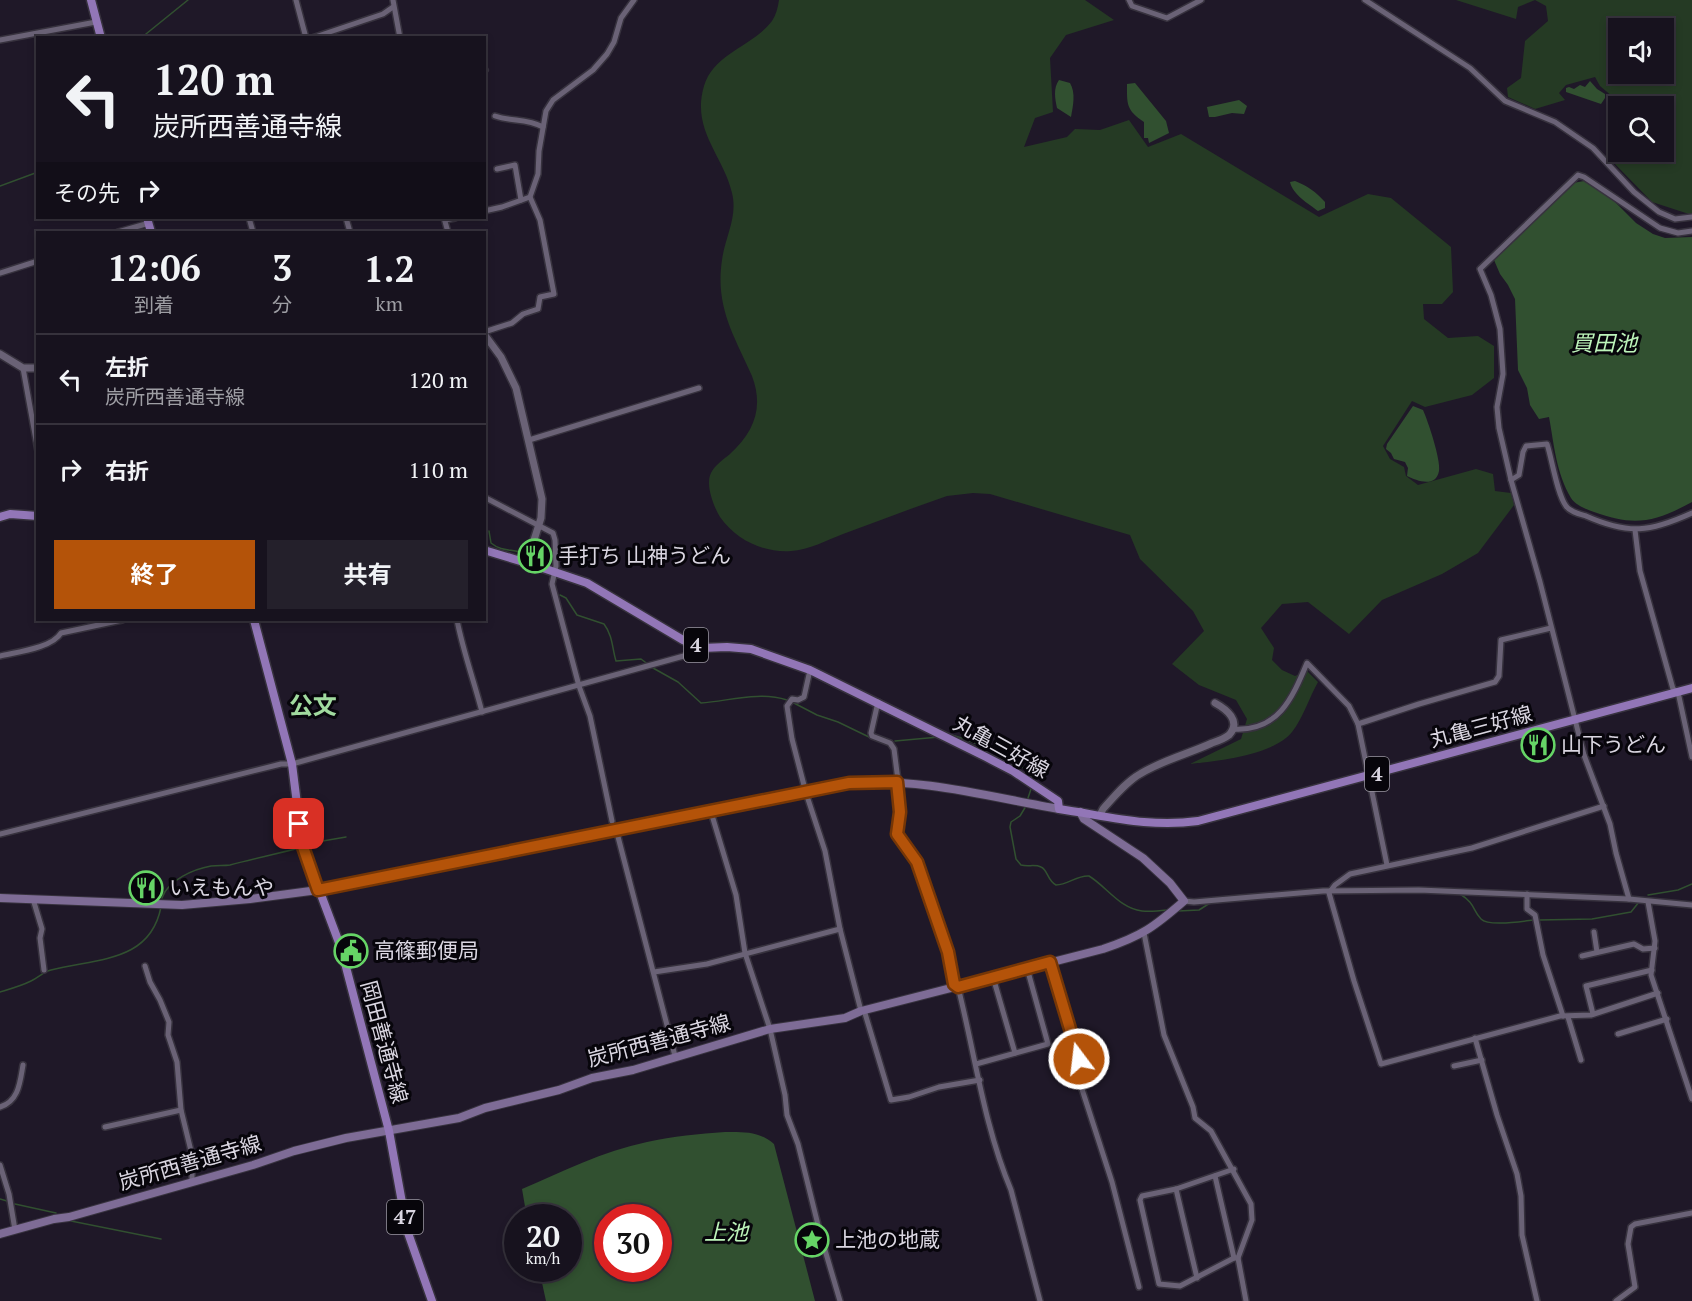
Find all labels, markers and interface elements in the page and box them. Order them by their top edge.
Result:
map controls [1608,18,1674,162]
button: sound [1608,18,1674,84]
text: 120 m [153,51,274,107]
icon: left [54,60,132,138]
button: search [1608,96,1674,162]
text: 炭所西善通寺線 [153,108,342,144]
icon: right [132,174,165,207]
text: その先 [54,178,120,207]
text: 12:06 [107,244,201,291]
text: 3 [272,244,292,291]
text: 1.2 [363,245,415,292]
text: km [375,290,403,317]
text: 到着 [134,291,174,318]
text: 分 [272,291,292,318]
water label: 買田池 [1571,328,1639,357]
text: 左折 [105,352,149,381]
icon: left [54,363,87,396]
text: 120 m [408,365,468,394]
text: 炭所西善通寺線 [105,383,245,410]
icon: right [54,453,87,486]
text: 110 m [408,455,468,484]
text: 右折 [105,456,149,485]
restaurant icon: 手打ち 山神うどん [517,538,553,574]
button: 終了 [54,540,255,609]
button: 共有 [267,540,468,609]
place label: 手打ち 山神うどん [558,541,731,569]
road number: 4 [684,628,708,662]
district label: 公文 [289,689,337,721]
street label: 丸亀三好線 [1426,699,1535,753]
street label: 丸亀三好線 [949,708,1054,784]
restaurant icon: 山下うどん [1520,727,1556,763]
place label: 山下うどん [1561,730,1666,758]
road number: 4 [1365,757,1389,791]
pin [273,798,324,849]
icon: arrive [282,807,315,840]
restaurant icon: いえもんや [128,870,164,906]
place label: いえもんや [169,873,274,901]
public building icon: 高篠郵便局 [333,933,369,969]
place label: 高篠郵便局 [374,936,479,964]
street label: 岡田善通寺線 [355,977,415,1106]
street label: 炭所西善通寺線 [584,1007,733,1073]
position arrow [1047,1027,1111,1091]
street label: 炭所西善通寺線 [115,1128,264,1196]
road number: 47 [387,1200,423,1234]
speed limit sign: 30 [594,1204,672,1282]
text: 20 [526,1216,560,1256]
water label: 上池 [704,1217,750,1246]
place icon: 上池の地蔵 [794,1222,830,1258]
place label: 上池の地蔵 [835,1225,940,1253]
text: km/h [526,1248,560,1268]

